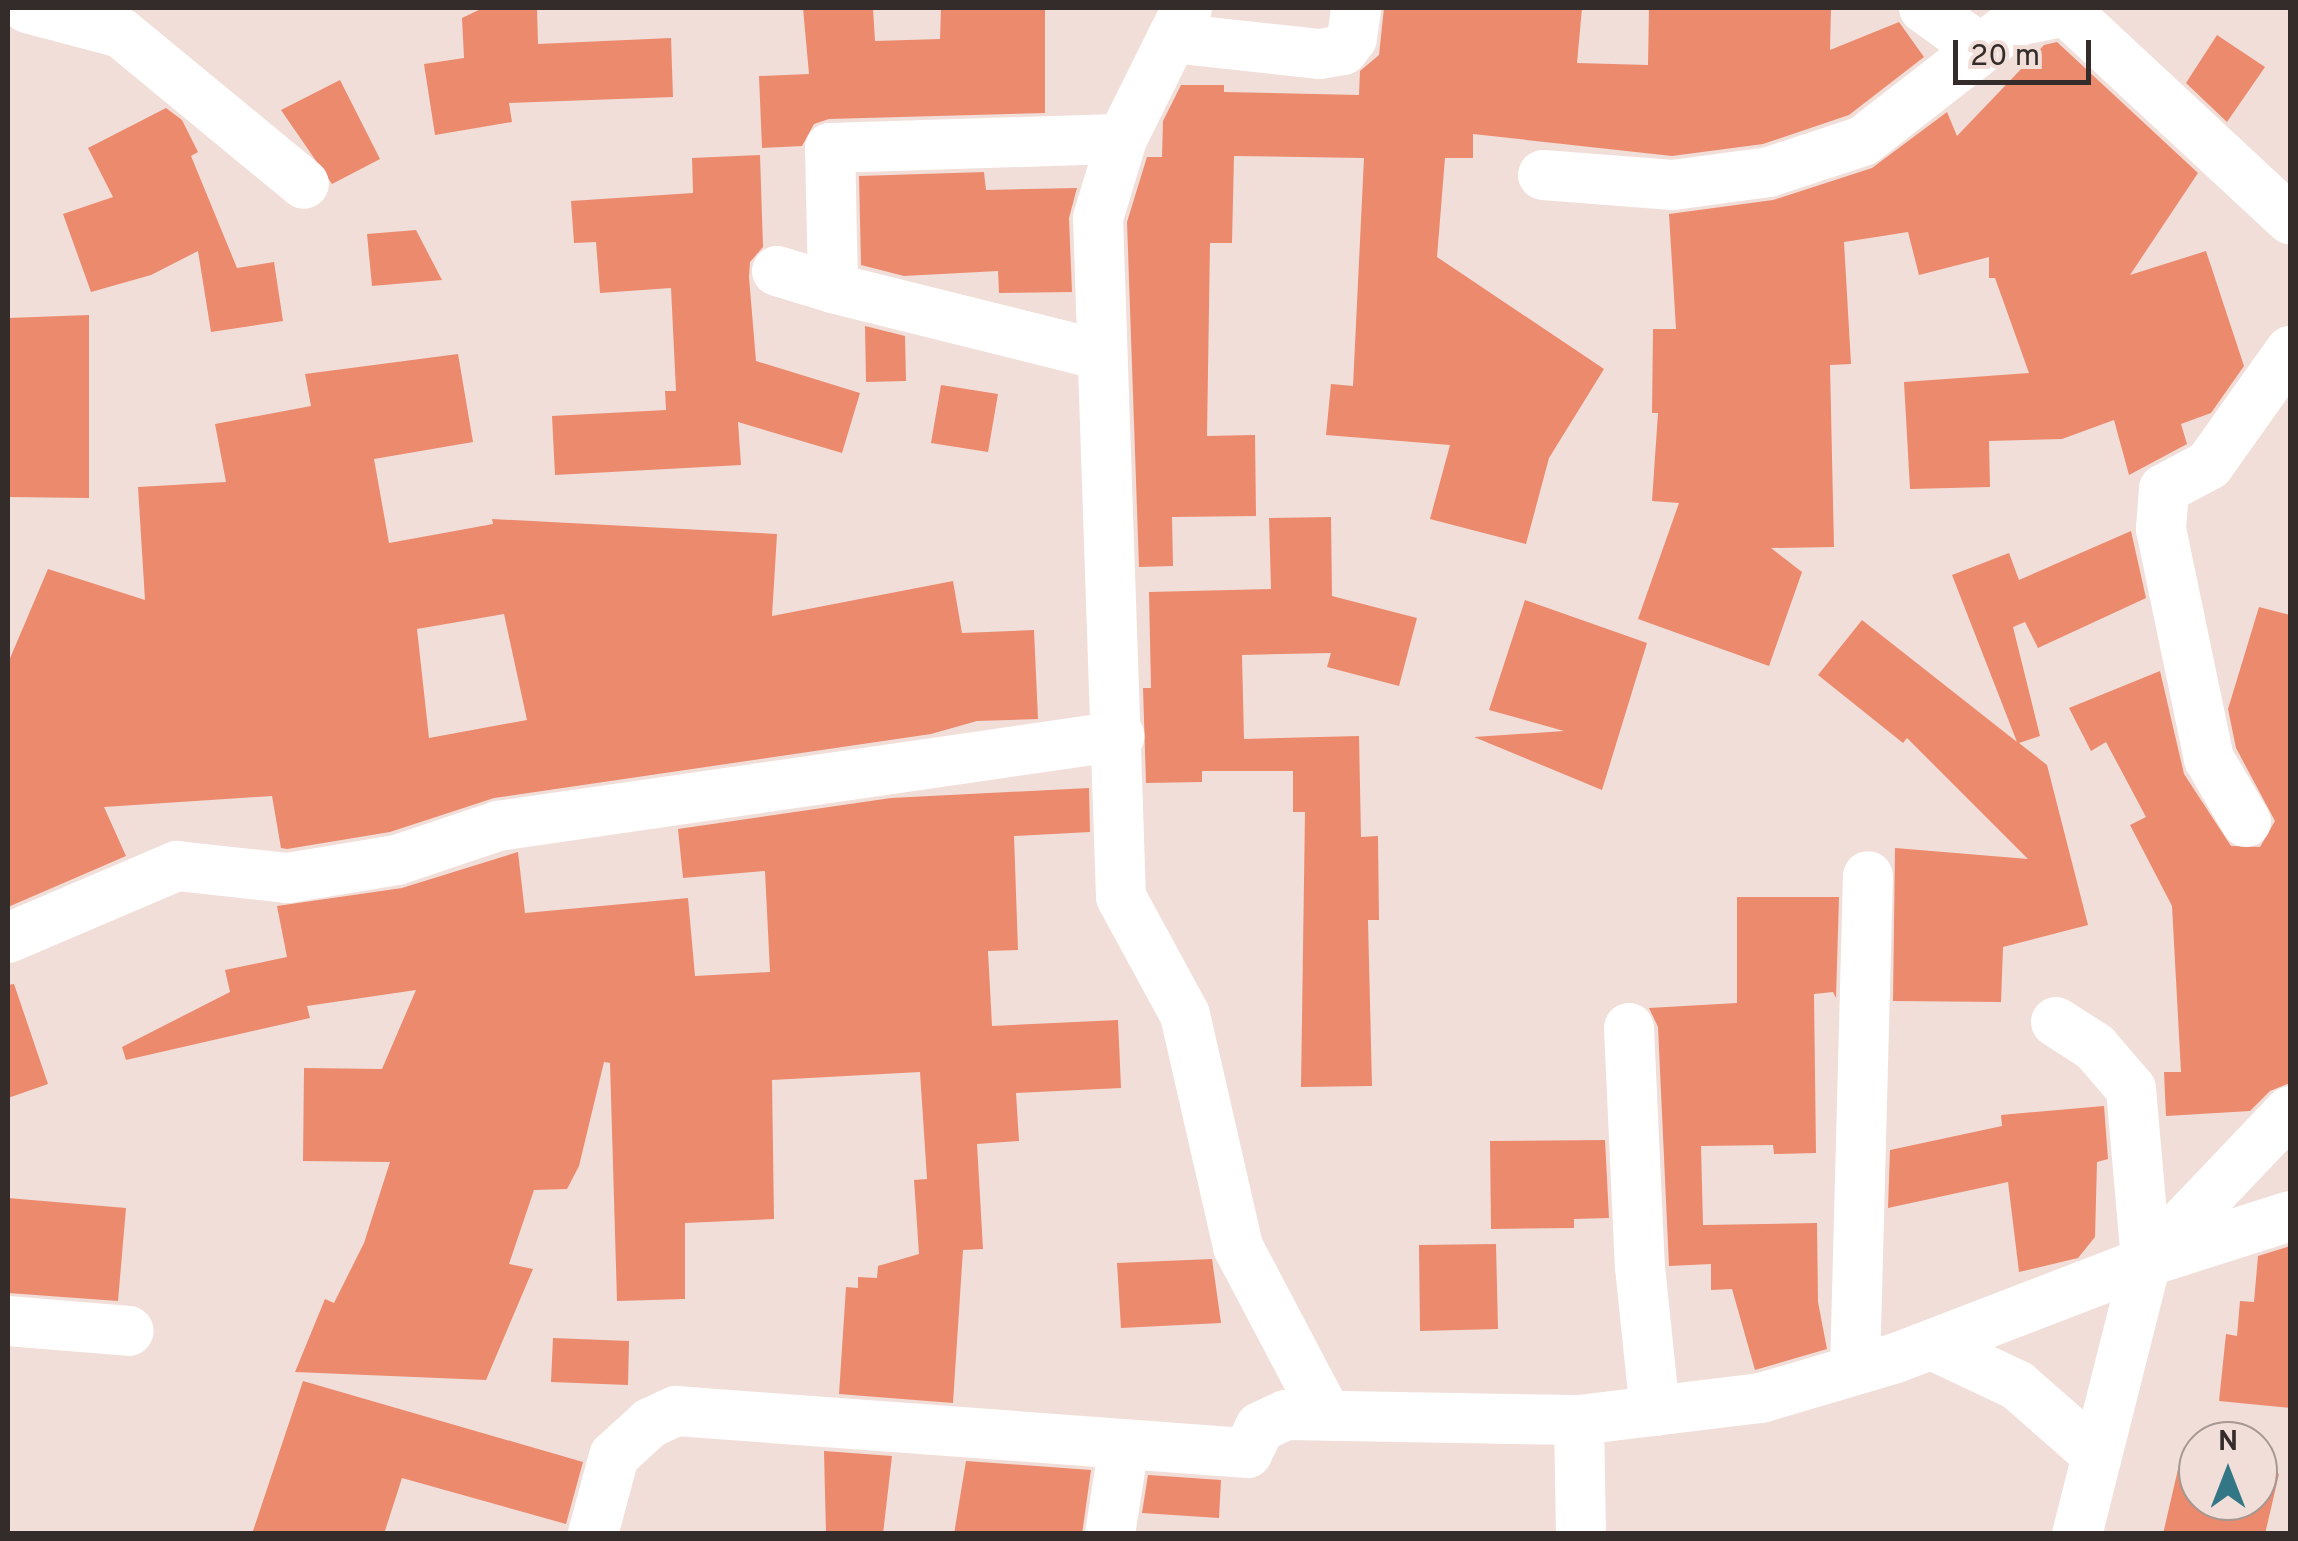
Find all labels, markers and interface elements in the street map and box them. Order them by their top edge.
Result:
scale bar [1958,20,2096,82]
text: 20 m [1970,39,2040,76]
north arrow [2178,1421,2278,1521]
text: N [2218,1425,2238,1461]

